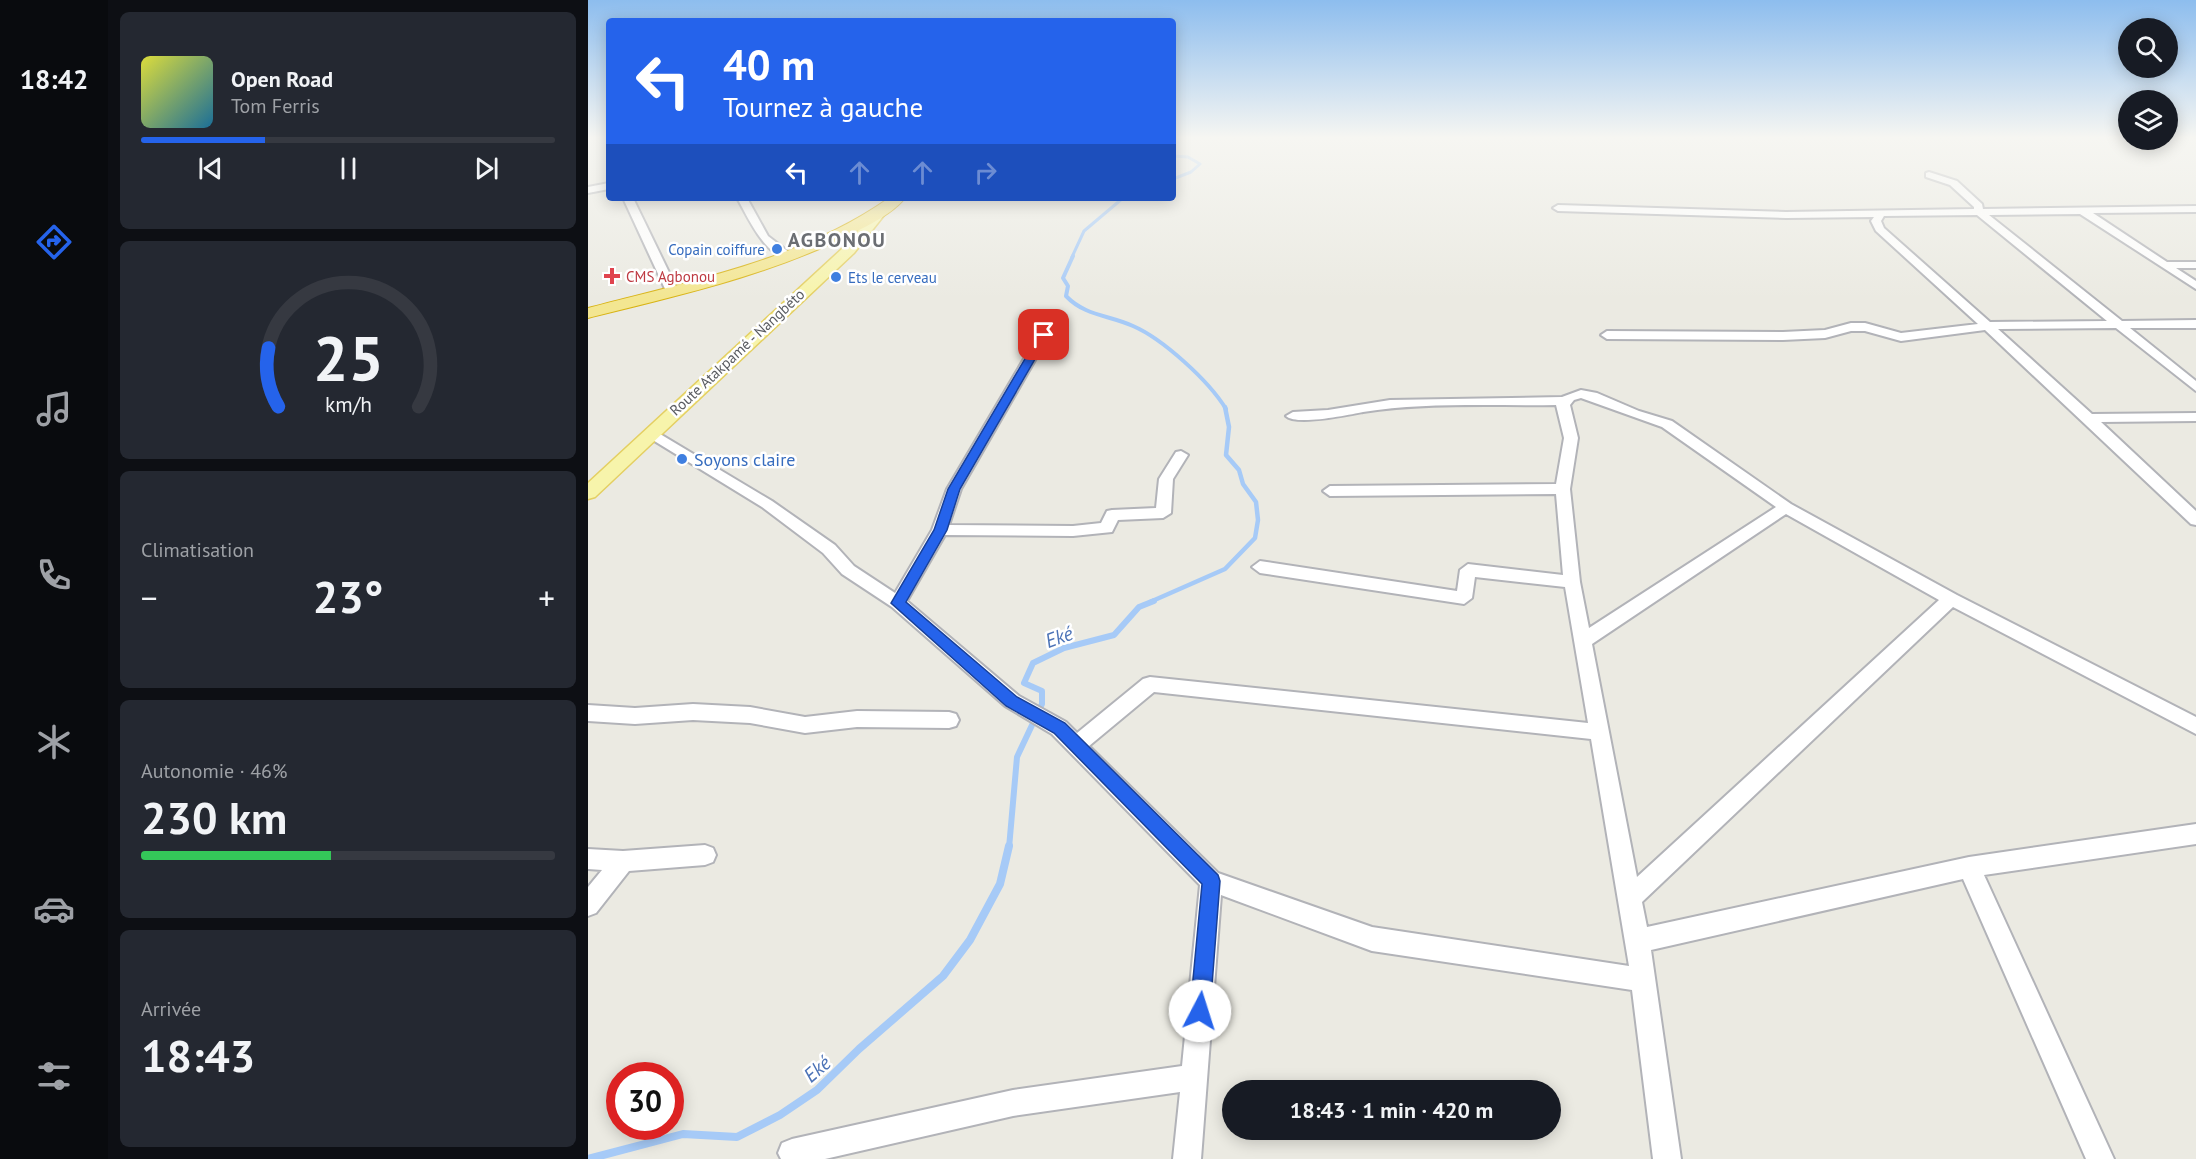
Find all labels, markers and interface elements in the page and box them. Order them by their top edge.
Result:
map controls [2118,18,2178,150]
button: search [2118,18,2178,78]
text: 40 m [723,37,815,92]
icon: left [624,42,702,120]
text: 18:42 [20,62,88,96]
text: Open Road [231,65,333,93]
text: Tournez à gauche [723,90,923,124]
button: layers [2118,90,2178,150]
text: Tom Ferris [231,93,320,119]
icon: previous [194,152,227,185]
icon: pause [332,152,365,185]
icon: next [470,152,503,185]
icon: left [780,156,813,189]
icon: ahead [843,156,876,189]
icon: ahead [906,156,939,189]
icon: right [969,156,1002,189]
icon: directions [33,221,75,263]
district label: AGBONOU [788,227,886,253]
place label: Copain coiffure [668,240,765,259]
marker: Copain coiffure [770,242,784,256]
marker: CMS Agbonou [603,267,621,285]
place label: CMS Agbonou [626,267,715,286]
place label: Ets le cerveau [848,268,937,287]
marker: Ets le cerveau [829,270,843,284]
street label: Route Atakpamé - Nangbéto [666,285,808,419]
pin [1018,309,1069,360]
text: 25 [313,317,383,398]
icon: arrive [1027,318,1060,351]
icon: music [33,388,75,430]
text: km/h [324,391,371,419]
place label: Soyons claire [694,448,795,471]
marker: Soyons claire [675,452,689,466]
text: Climatisation [141,537,254,563]
icon: phone [33,554,75,596]
text: 23° [313,567,383,625]
text: − [141,576,158,619]
text: + [538,576,555,619]
water label: Eké [1041,620,1077,654]
icon: climate [33,721,75,763]
text: Autonomie · 46% [141,758,287,784]
text: 230 km [141,788,287,846]
icon: car [33,888,75,930]
position arrow [1168,979,1232,1043]
text: Arrivée [141,996,201,1022]
text: 18:43 [141,1026,255,1084]
water label: Eké [798,1050,837,1088]
icon: filters [33,1055,75,1097]
speed limit sign: 30 [606,1062,684,1140]
text: 18:43 · 1 min · 420 m [1290,1096,1493,1124]

